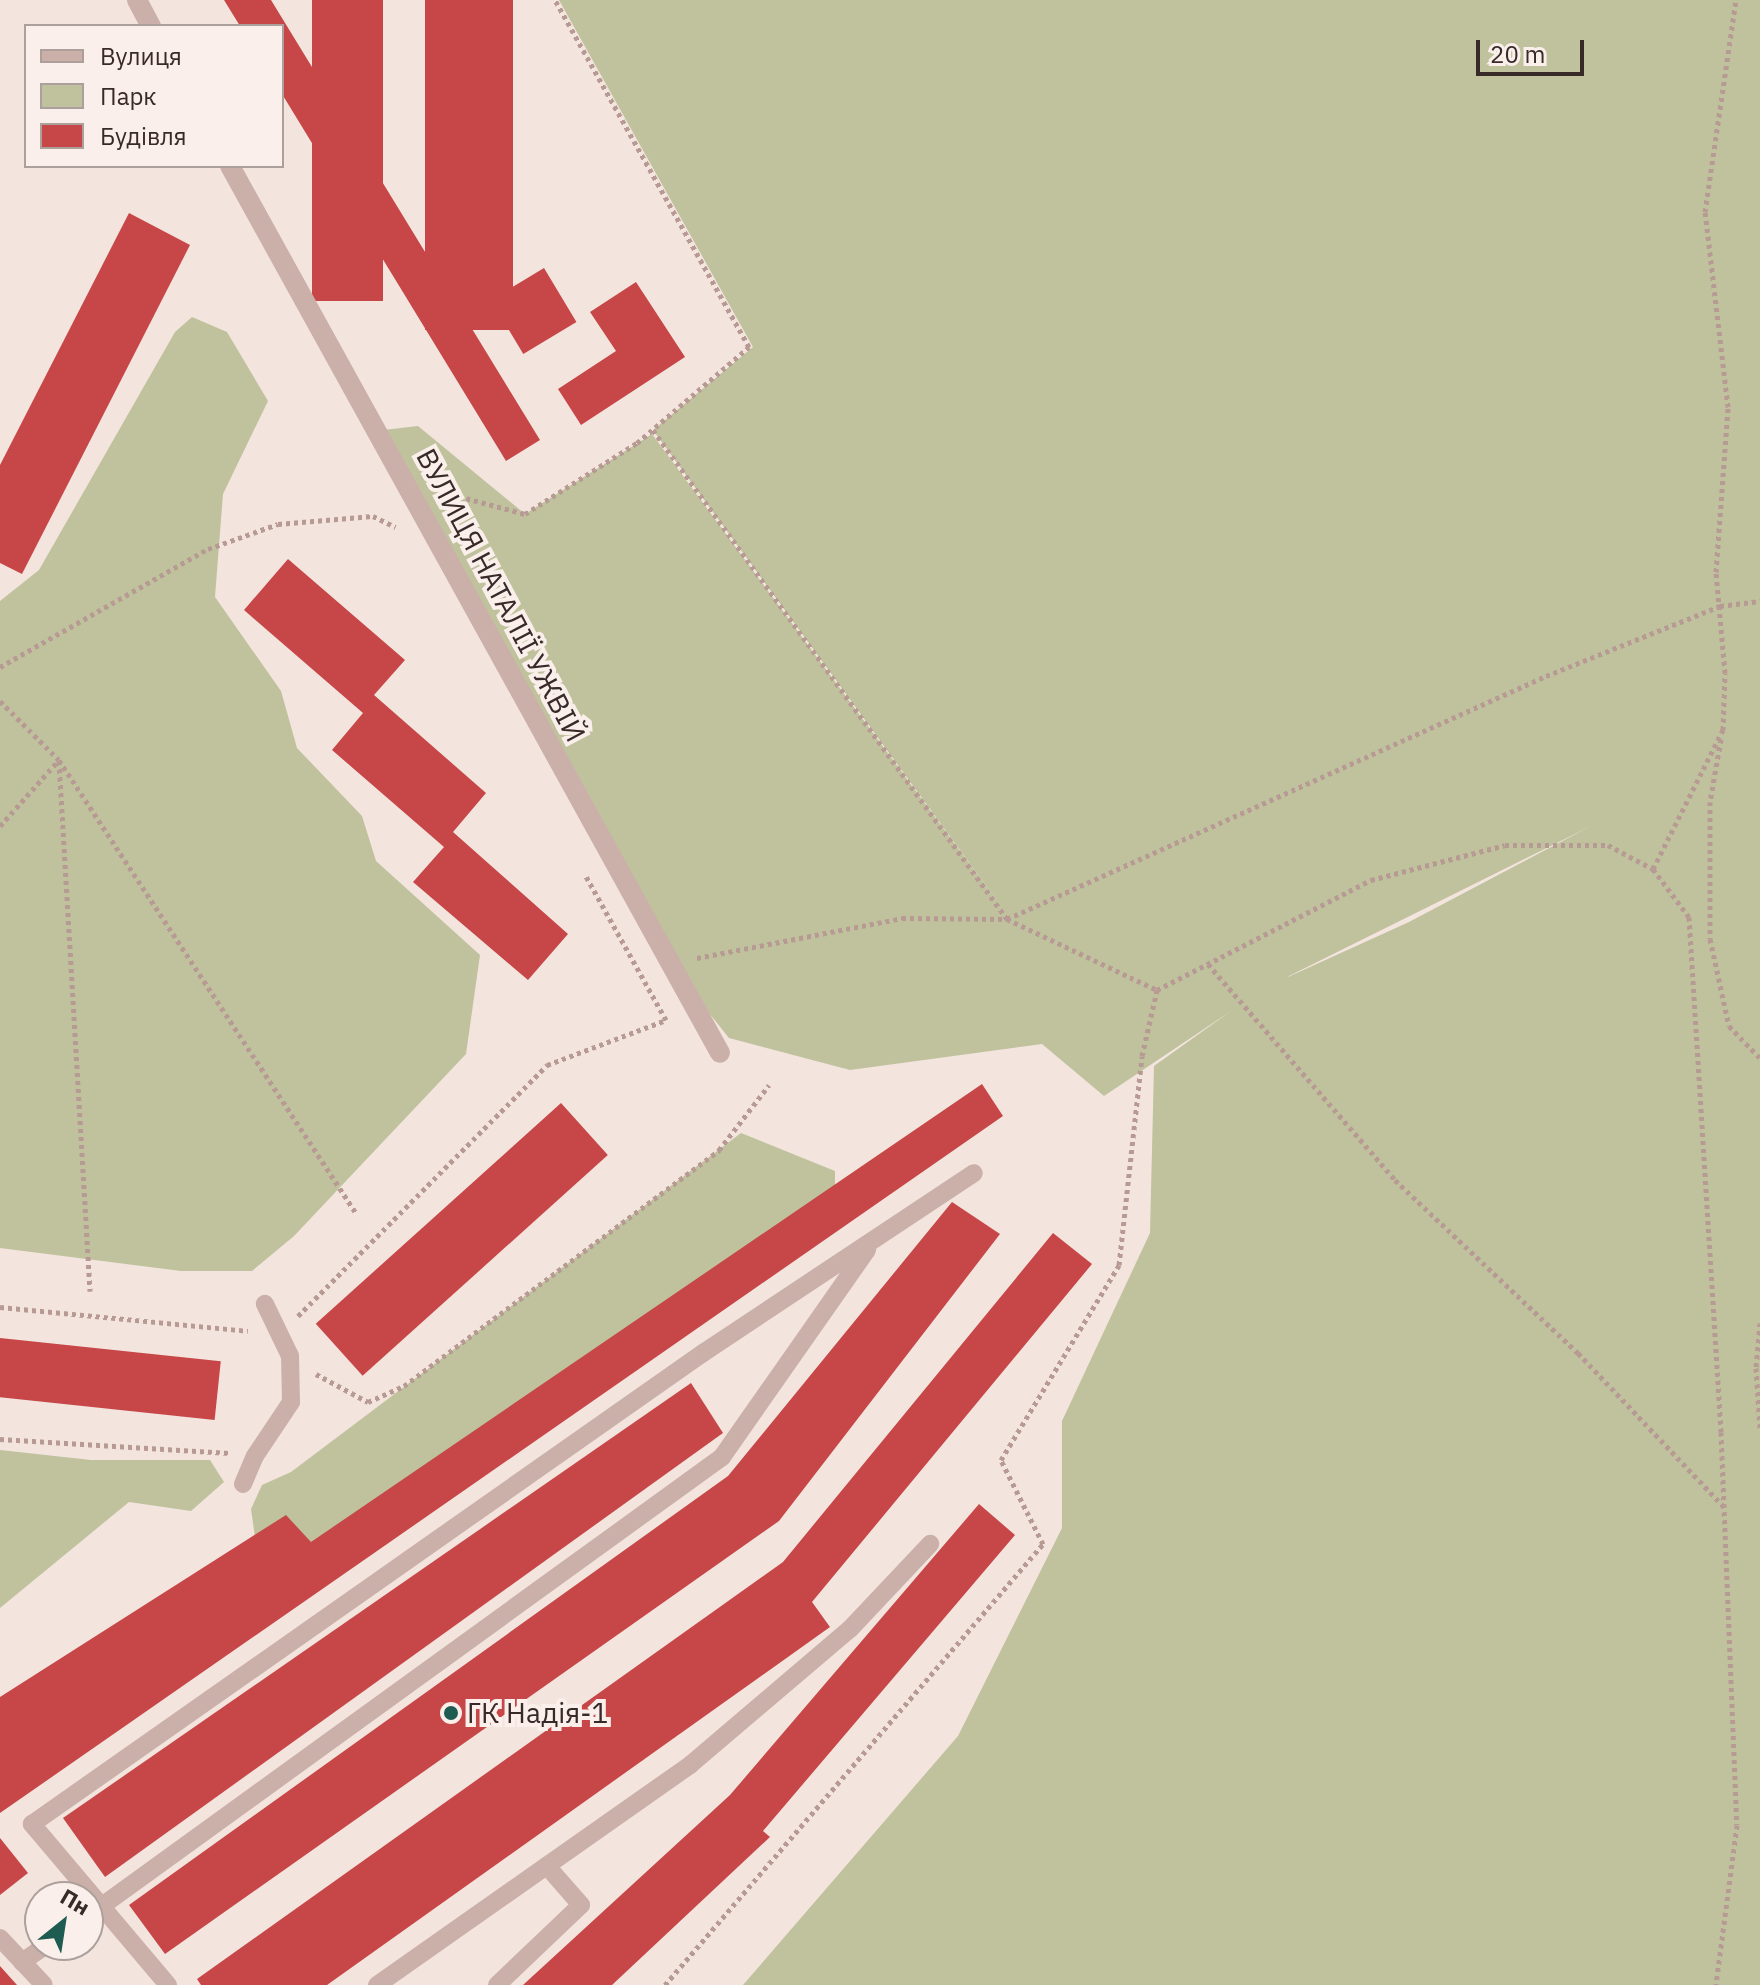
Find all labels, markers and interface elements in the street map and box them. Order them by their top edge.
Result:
legend [24,24,284,168]
scale bar [1480,24,1588,74]
text: 20 m [1490,38,1545,70]
text: Вулиця [100,40,182,72]
text: Парк [100,80,157,112]
text: Будівля [100,120,187,152]
street label: ВУЛИЦЯ НАТАЛІЇ УЖВІЙ [409,443,593,747]
place label: ГК Надія-1 [467,1696,608,1730]
marker: ГК Надія-1 [442,1704,460,1722]
north arrow [24,1881,104,1961]
text: Пн [55,1882,95,1921]

